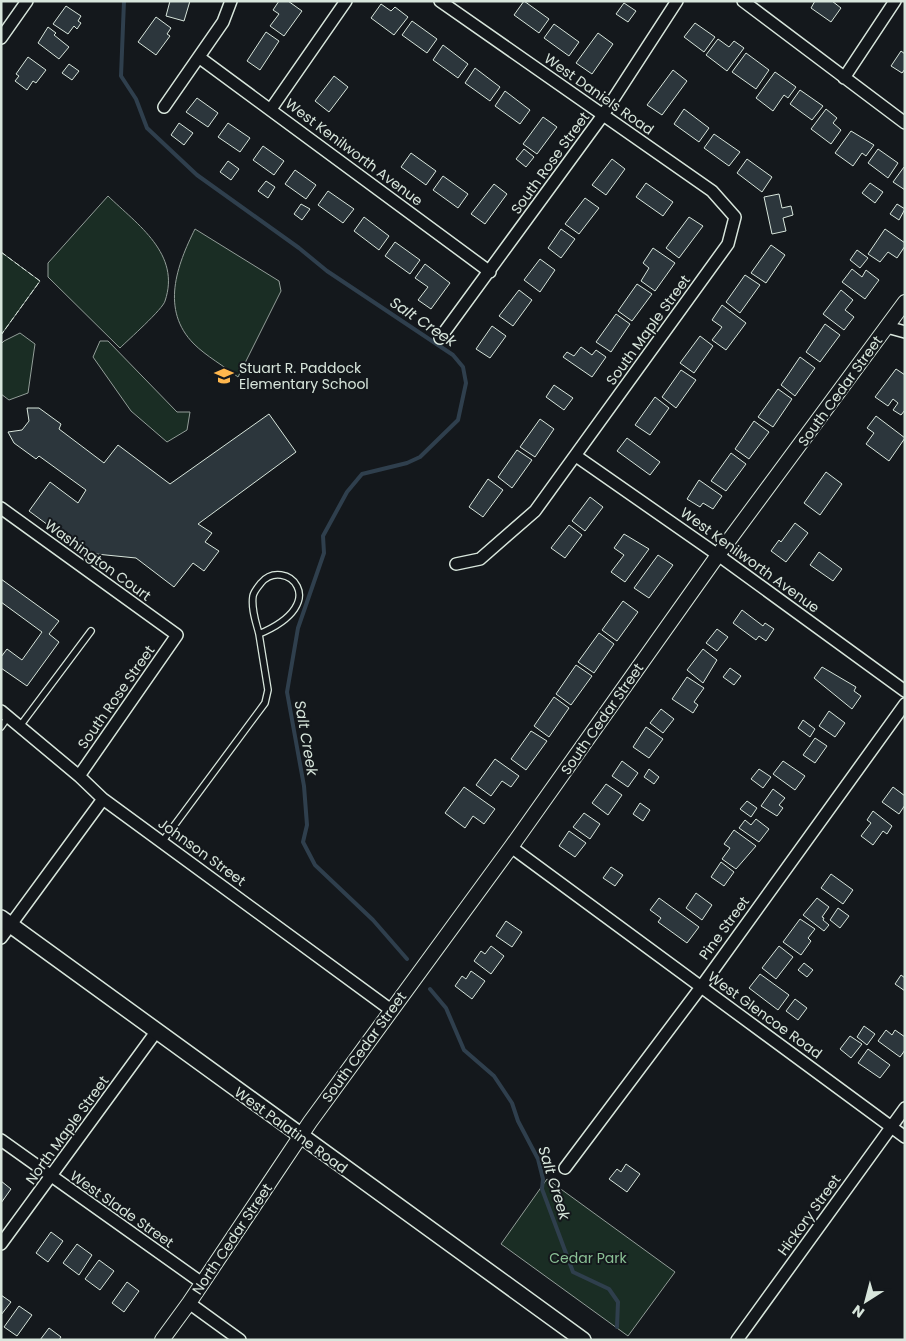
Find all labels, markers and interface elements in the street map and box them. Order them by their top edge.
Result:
street label: West Daniels Road [540,49,658,139]
street label: West Kenilworth Avenue [281,94,427,211]
street label: South Rose Street [506,108,594,218]
street label: South Maple Street [601,271,695,389]
water label: Salt Creek [386,292,462,352]
street label: South Cedar Street [793,332,887,450]
place label: Stuart R. Paddock Elementary School [239,358,369,394]
school or university icon: Stuart R. Paddock Elementary School [213,365,235,387]
street label: West Kenilworth Avenue [676,503,824,617]
street label: Washington Court [41,515,155,605]
street label: South Rose Street [73,641,159,753]
street label: South Cedar Street [556,659,648,779]
water label: Salt Creek [290,699,324,778]
street label: Johnson Street [154,813,250,891]
street label: Pine Street [694,892,754,964]
street label: West Glencoe Road [704,967,826,1063]
street label: South Cedar Street [317,988,411,1106]
street label: North Maple Street [21,1072,113,1188]
street label: West Palatine Road [230,1082,352,1178]
water label: Salt Creek [533,1143,576,1223]
street label: West Slade Street [66,1166,178,1252]
street label: Hickory Street [773,1170,845,1260]
street label: North Cedar Street [187,1179,277,1299]
park label: Cedar Park [549,1248,627,1268]
north arrow [841,1276,891,1326]
text: N [848,1300,868,1323]

